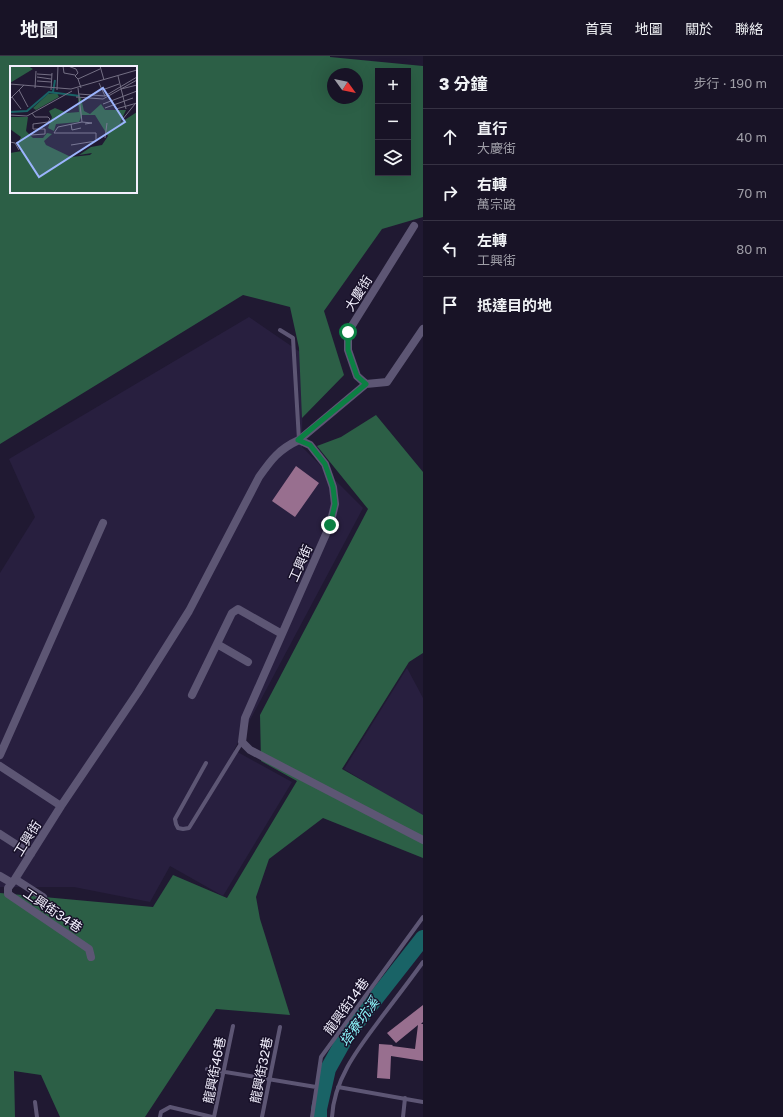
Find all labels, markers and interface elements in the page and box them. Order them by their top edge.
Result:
text: 地圖 [20,17,58,40]
text: 首頁 [585,20,613,37]
text: 地圖 [635,20,663,37]
text: 關於 [685,20,713,37]
text: 聯絡 [735,20,763,37]
inset map [10,66,137,193]
north arrow [327,68,363,104]
map controls [375,68,411,176]
button: + [375,68,411,104]
text: 3 分鐘 [439,73,488,94]
text: 步行 · 190 m [694,75,767,91]
button: − [375,104,411,140]
text: 直行 [477,119,507,137]
icon: ahead [439,126,461,148]
text: 40 m [736,129,767,145]
button: layers [375,140,411,176]
text: 大慶街 [477,140,516,156]
text: 右轉 [477,175,507,193]
icon: right [439,182,461,204]
text: 70 m [737,185,767,201]
text: 萬宗路 [477,196,516,212]
text: 左轉 [477,231,507,249]
icon: left [439,238,461,260]
text: 80 m [736,241,767,257]
text: 工興街 [477,252,516,268]
street label: 大慶街 [341,272,375,314]
icon: arrive [439,294,461,316]
text: 抵達目的地 [477,296,552,314]
route start [339,323,357,341]
route end [321,516,339,534]
street label: 工興街 [285,542,315,584]
street label: 工興街 [10,817,44,859]
street label: 工興街34巷 [21,884,85,936]
street label: 龍興街14巷 [320,974,372,1038]
water label: 塔寮坑溪 [335,992,383,1049]
street label: 龍興街46巷 [200,1035,228,1105]
street label: 龍興街32巷 [247,1036,275,1104]

